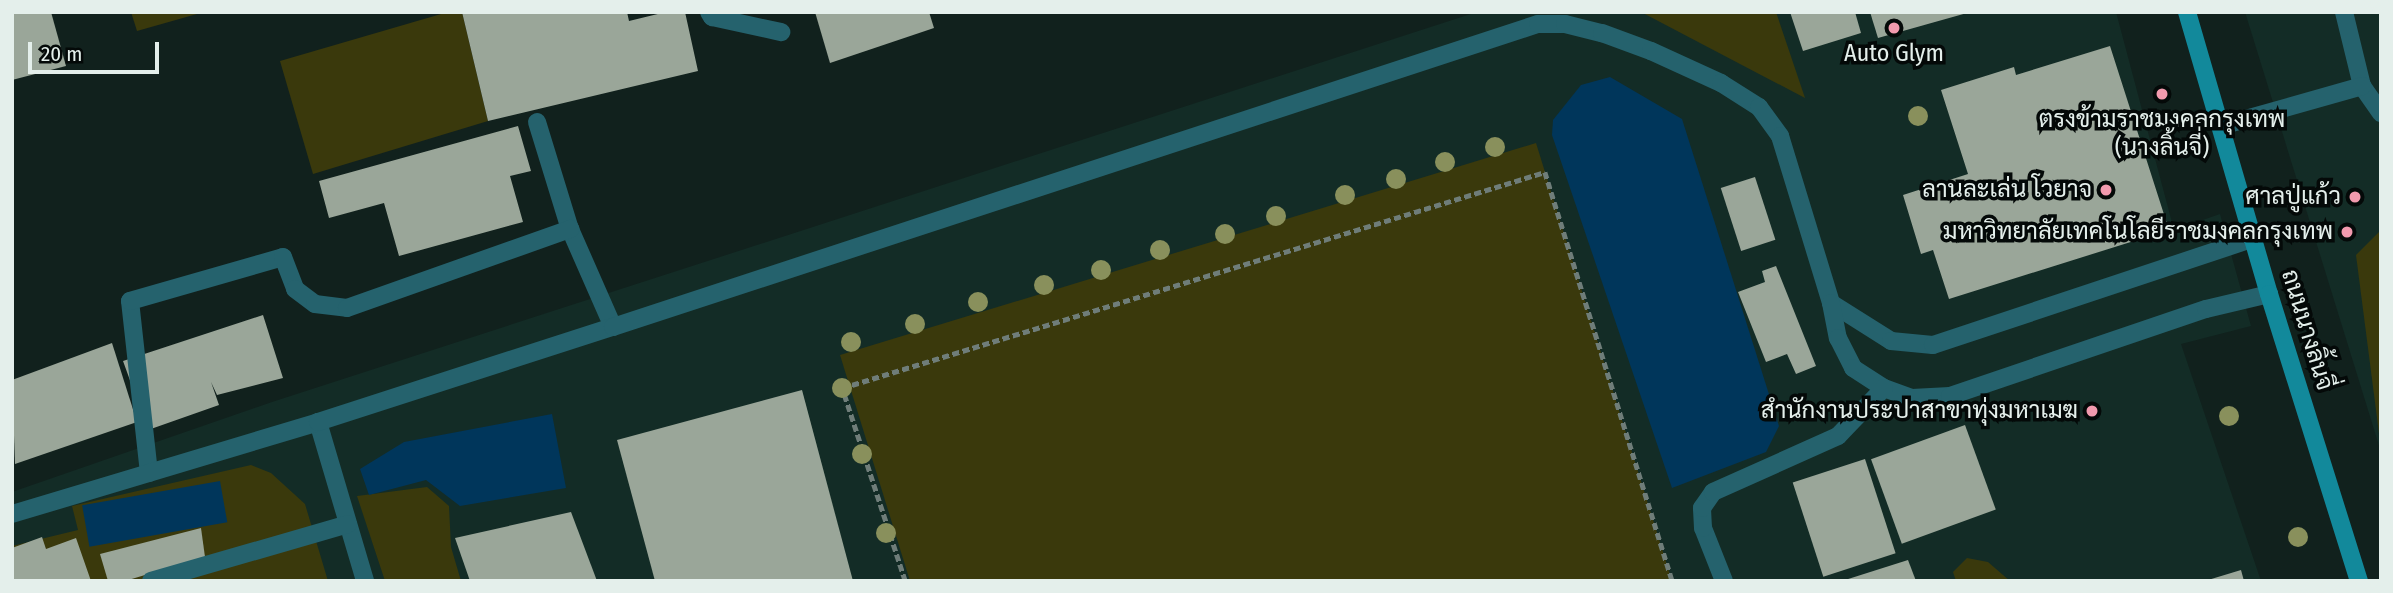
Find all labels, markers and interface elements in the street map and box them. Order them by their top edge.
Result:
marker: Auto Glym [1886,20,1902,36]
scale bar [32,28,163,72]
place label: Auto Glym [1844,40,1944,68]
text: 20 m [41,41,82,67]
marker: ตรงข้ามราชมงคลกรุงเทพ (นางลิ้นจี่) [2154,86,2170,102]
place label: ตรงข้ามราชมงคลกรุงเทพ (นางลิ้นจี่) [2039,106,2285,162]
place label: ลานละเล่น โวยาจ [1922,176,2092,204]
marker: ลานละเล่น โวยาจ [2098,182,2114,198]
place label: ศาลปู่แก้ว [2245,183,2341,211]
marker: ศาลปู่แก้ว [2347,189,2363,205]
place label: มหาวิทยาลัยเทคโนโลยีราชมงคลกรุงเทพ [1943,218,2333,246]
marker: มหาวิทยาลัยเทคโนโลยีราชมงคลกรุงเทพ [2339,224,2355,240]
street label: ถนนนางลิ้นจี่ [2275,266,2339,394]
place label: สำนักงานประปาสาขาทุ่งมหาเมฆ [1761,397,2078,425]
marker: สำนักงานประปาสาขาทุ่งมหาเมฆ [2084,403,2100,419]

